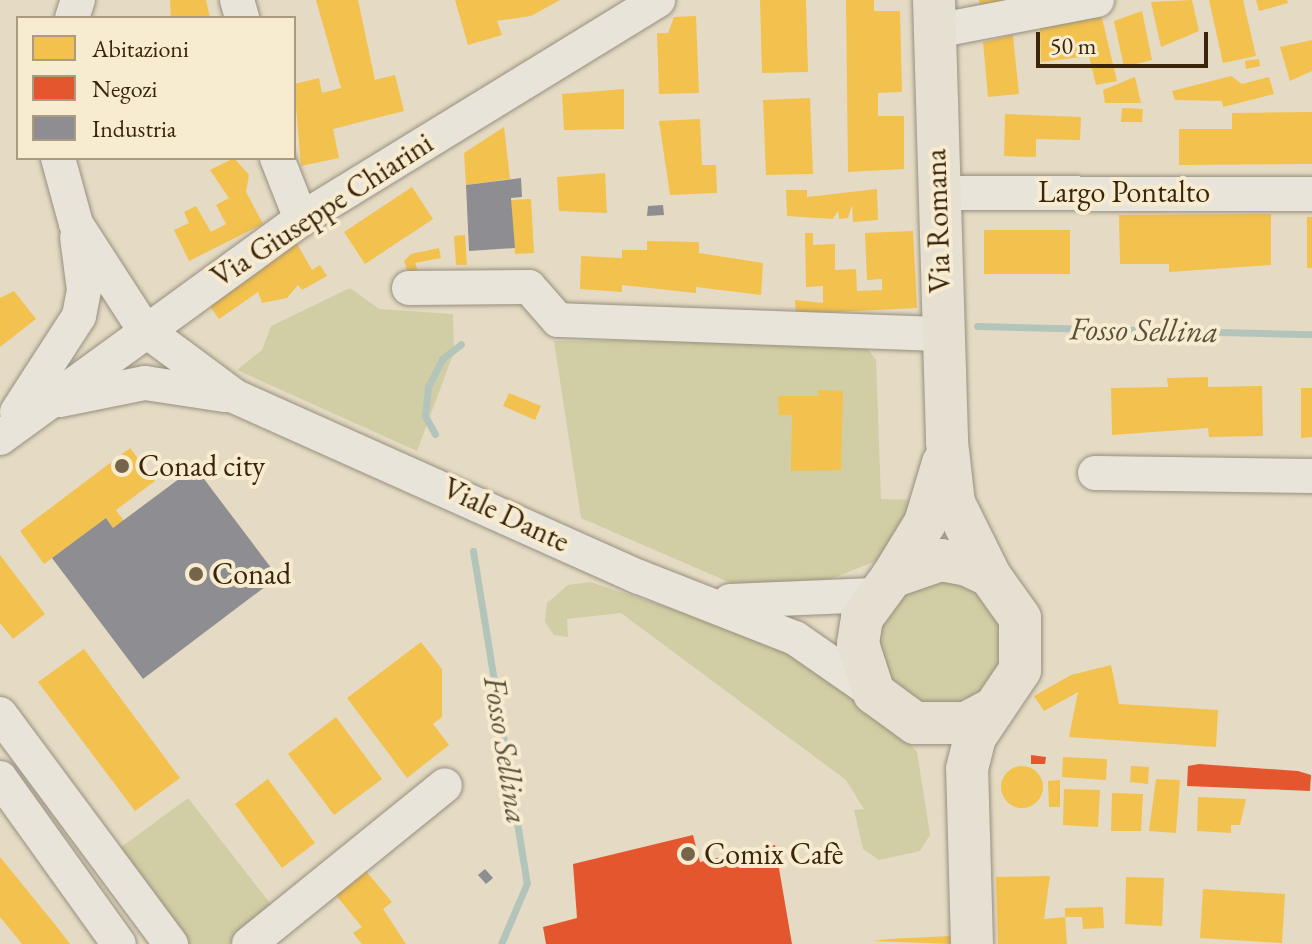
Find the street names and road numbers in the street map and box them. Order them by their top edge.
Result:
street label: Via Giuseppe Chiarini [205,125,439,295]
street label: Via Romana [917,148,959,294]
street label: Largo Pontalto [1038,174,1210,210]
street label: Viale Dante [437,470,575,560]

